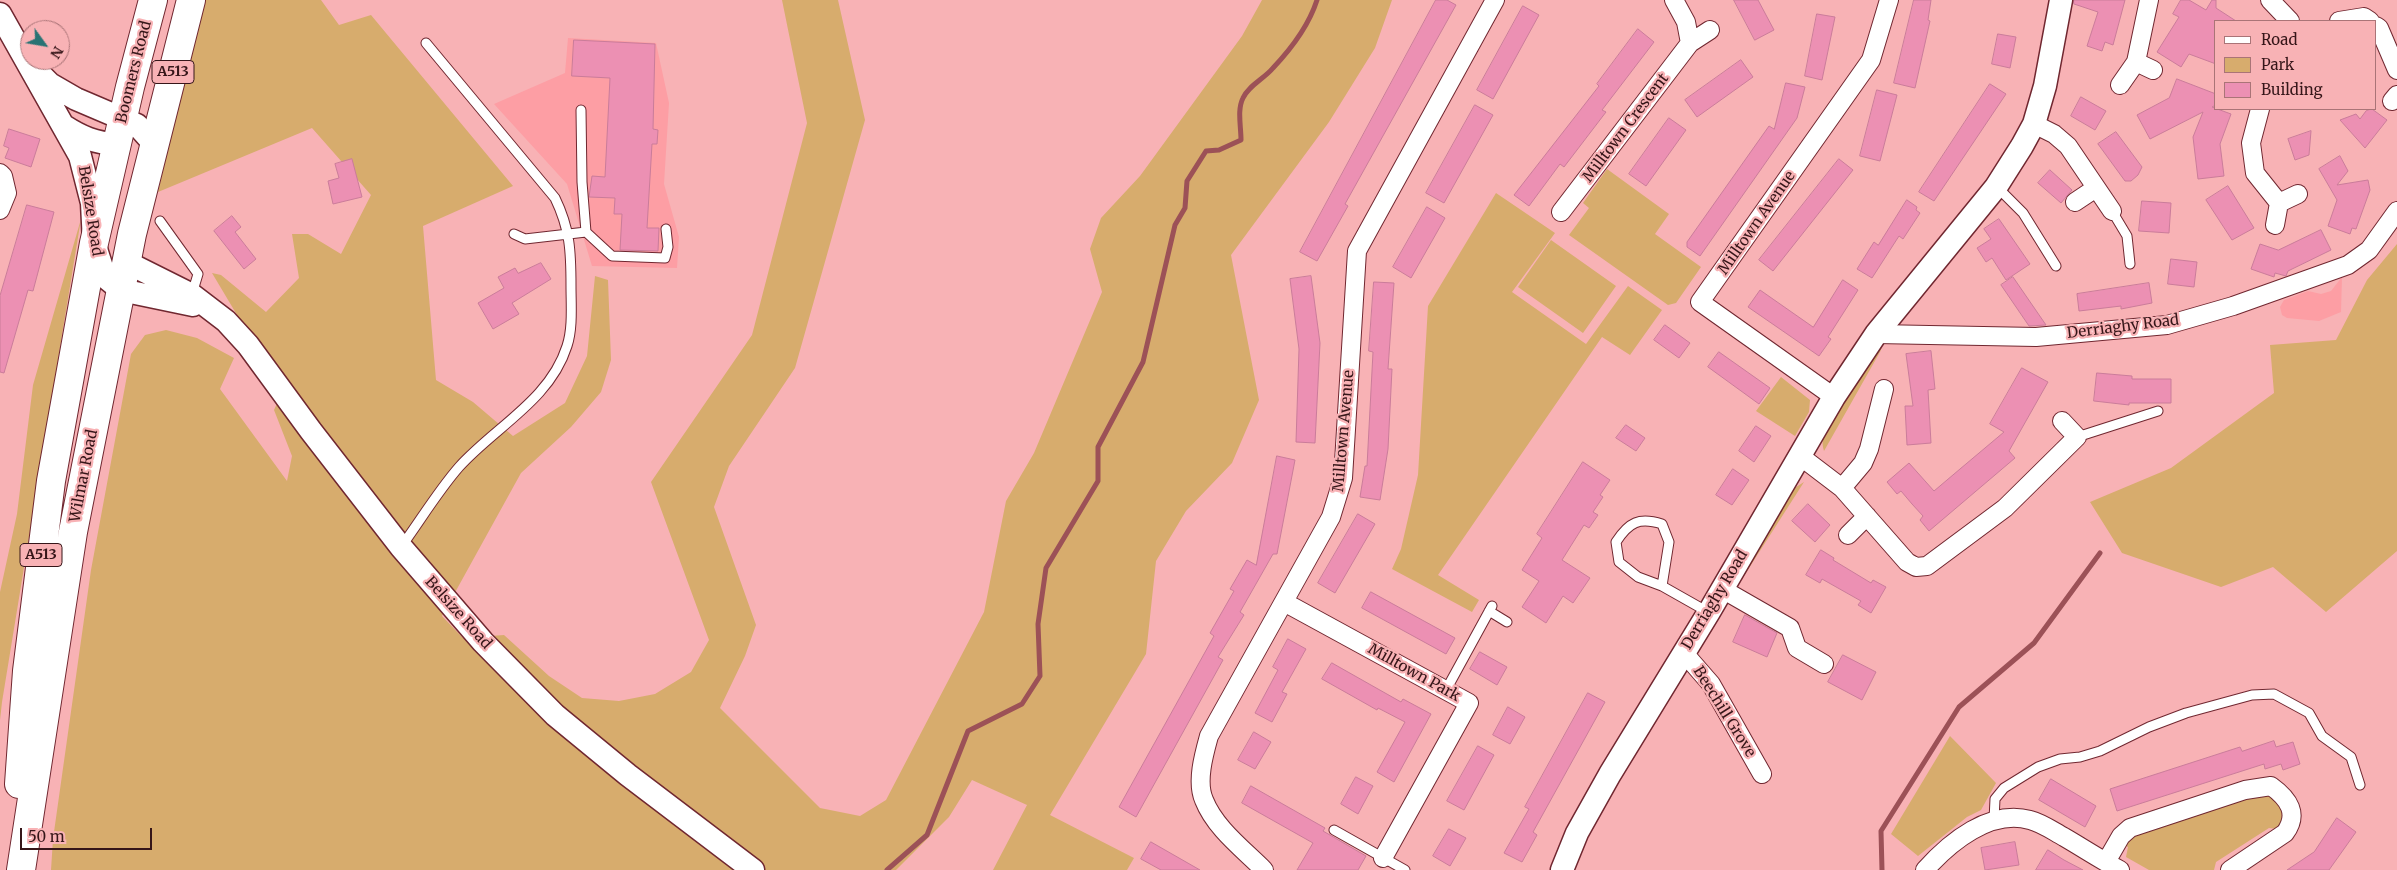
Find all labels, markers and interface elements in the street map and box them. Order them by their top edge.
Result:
street label: Boomers Road [113,19,155,125]
north arrow [20,20,70,70]
legend [2214,20,2377,110]
text: Road [2261,30,2297,49]
text: N [46,43,67,62]
text: Park [2261,55,2294,74]
road number: A513 [152,61,194,84]
street label: Milltown Crescent [1579,70,1673,186]
text: Building [2261,80,2323,99]
street label: Belsize Road [74,165,106,257]
street label: Milltown Avenue [1715,168,1799,278]
street label: Derriaghy Road [2066,311,2180,343]
street label: Milltown Avenue [1330,369,1358,493]
street label: Wilmar Road [66,428,102,524]
road number: A513 [20,544,62,566]
street label: Derriaghy Road [1678,547,1752,653]
street label: Belsize Road [421,573,495,653]
street label: Milltown Park [1365,640,1463,706]
street label: Beechill Grove [1689,663,1759,761]
scale bar [22,818,155,850]
text: 50 m [28,827,65,846]

